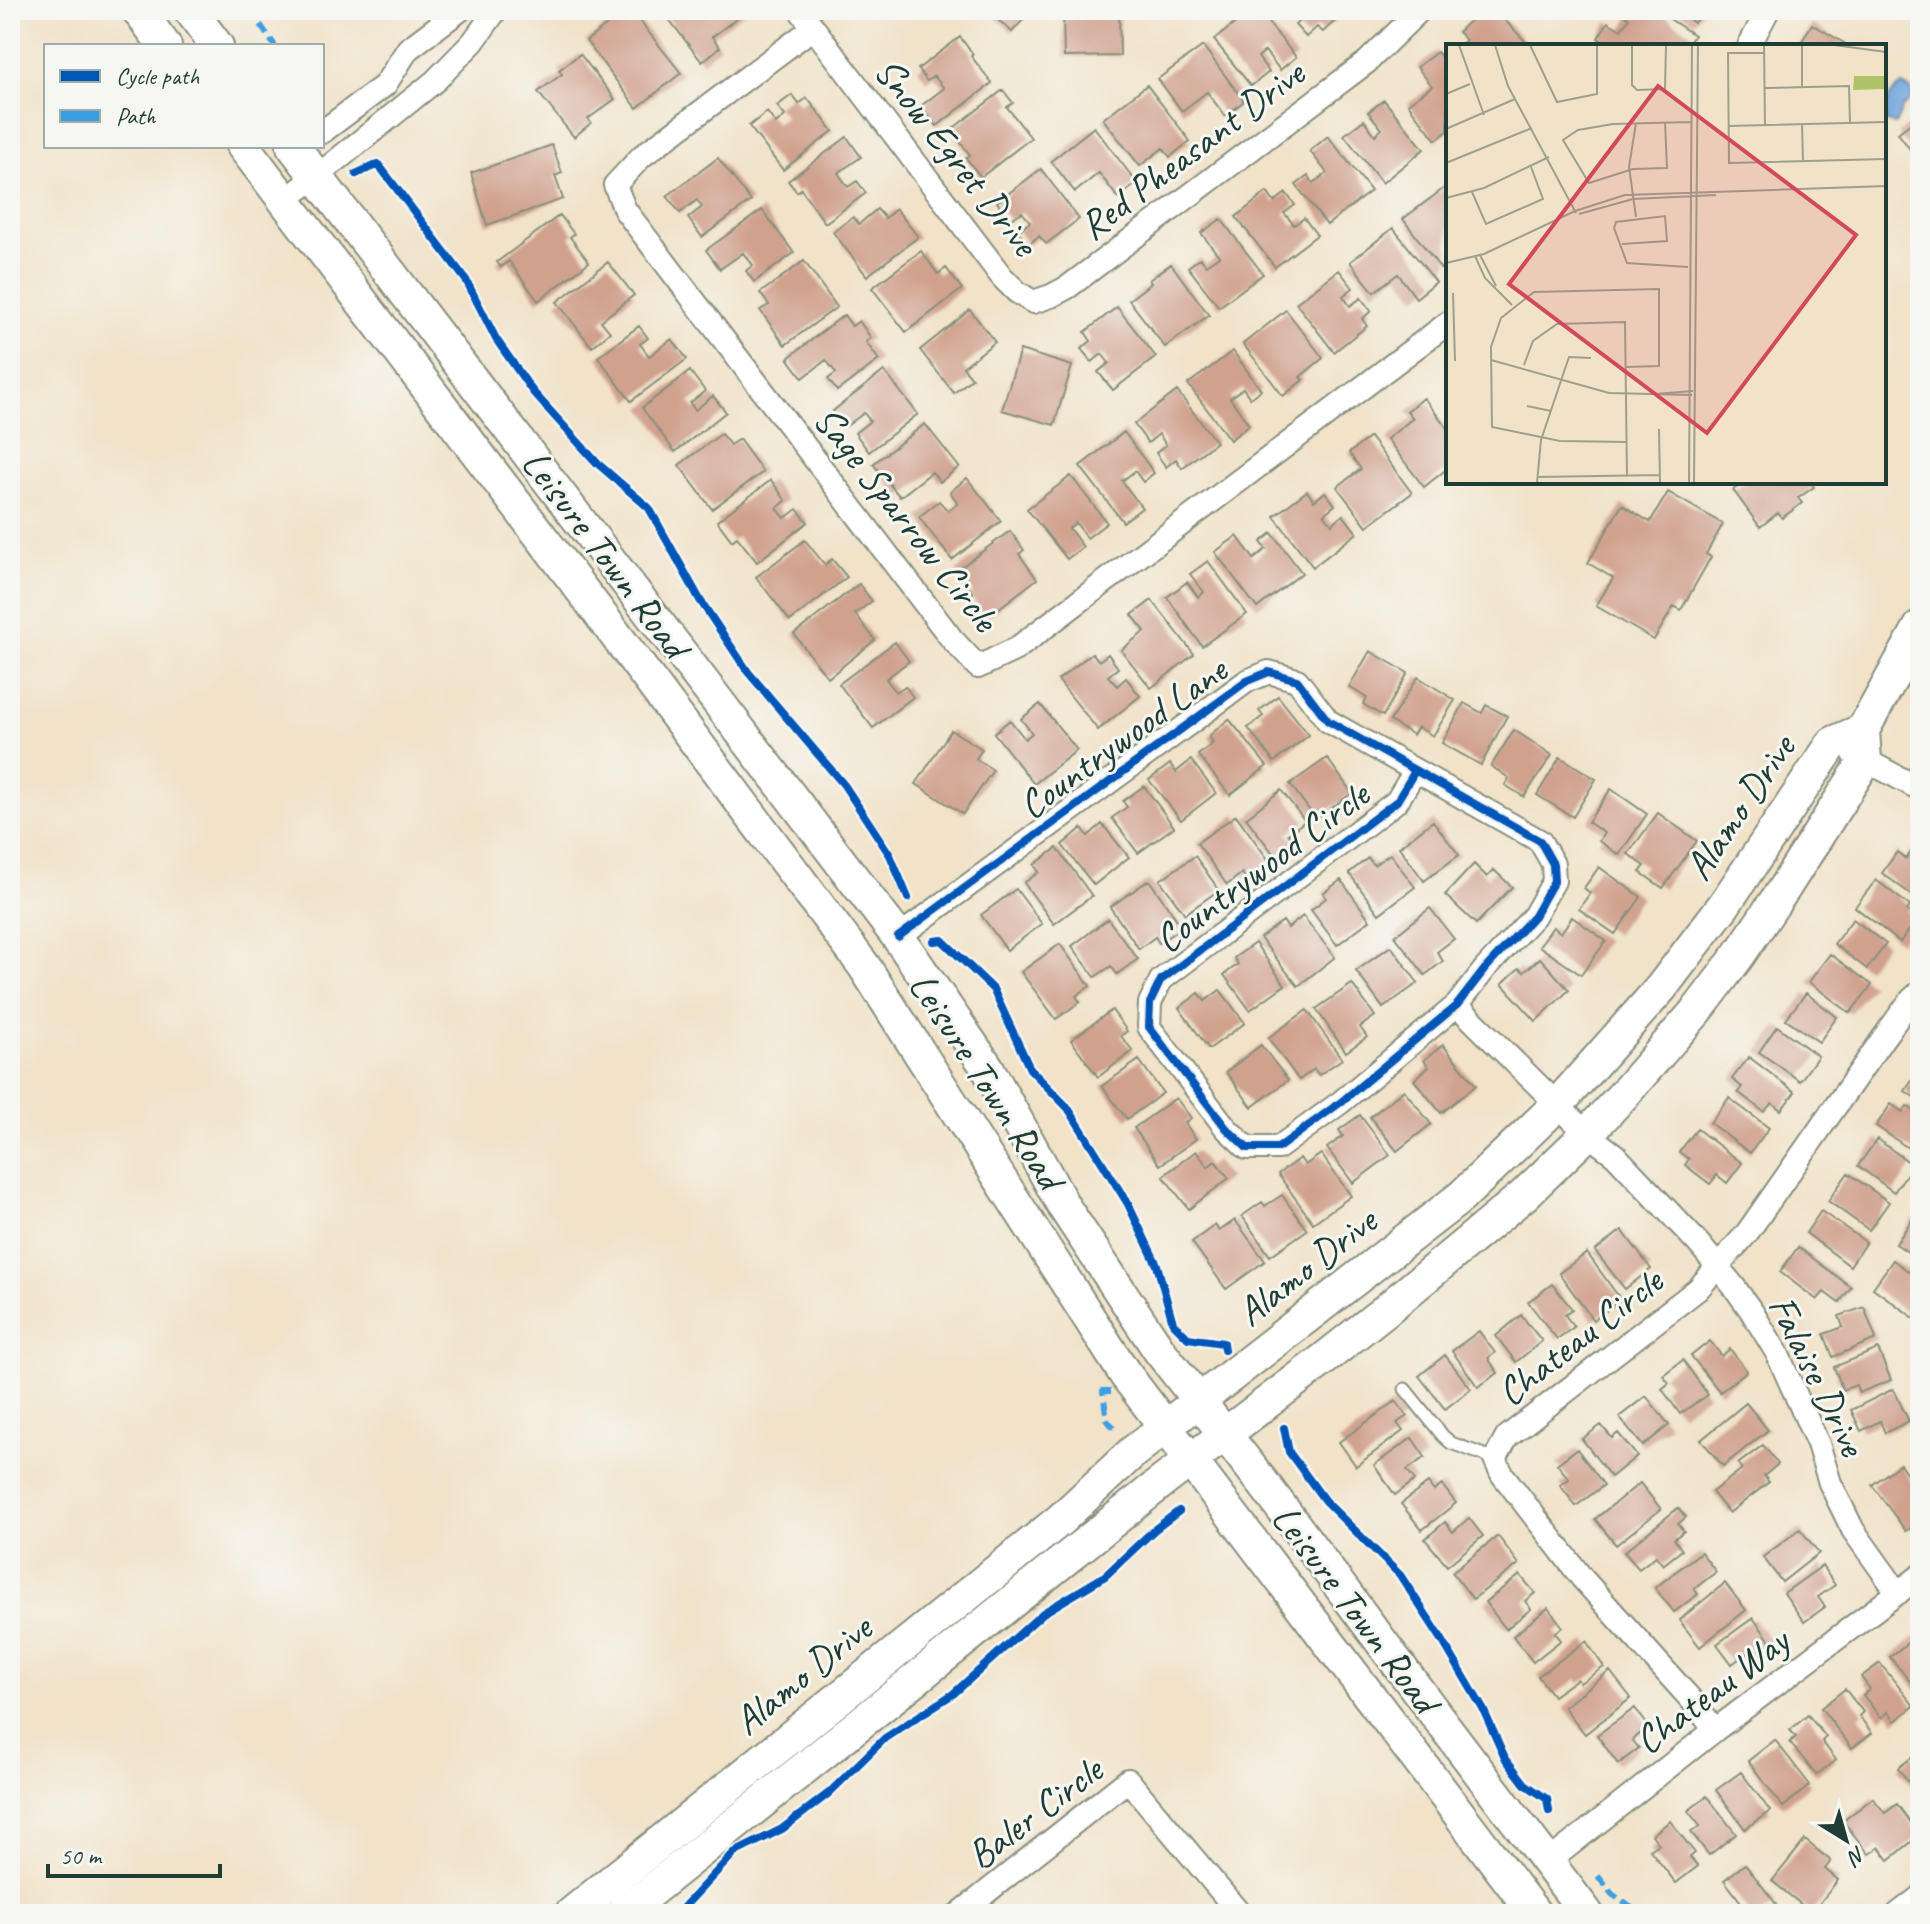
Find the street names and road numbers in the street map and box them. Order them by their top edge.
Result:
street label: Snow Egret Drive [863,47,1051,268]
street label: Red Pheasant Drive [1069,47,1317,251]
street label: Sage Sparrow Circle [803,396,1012,644]
street label: Leisure Town Road [511,440,704,673]
street label: Countrywood Lane [1009,644,1239,830]
street label: Alamo Drive [1673,723,1808,889]
street label: Countrywood Circle [1144,768,1381,964]
street label: Leisure Town Road [898,963,1078,1203]
street label: Alamo Drive [1227,1195,1389,1337]
street label: Chateau Circle [1487,1255,1675,1417]
street label: Falaise Drive [1757,1287,1879,1467]
street label: Leisure Town Road [1261,1495,1454,1728]
street label: Alamo Drive [723,1602,884,1746]
street label: Chateau Way [1624,1614,1801,1765]
street label: Baler Circle [957,1744,1115,1880]

